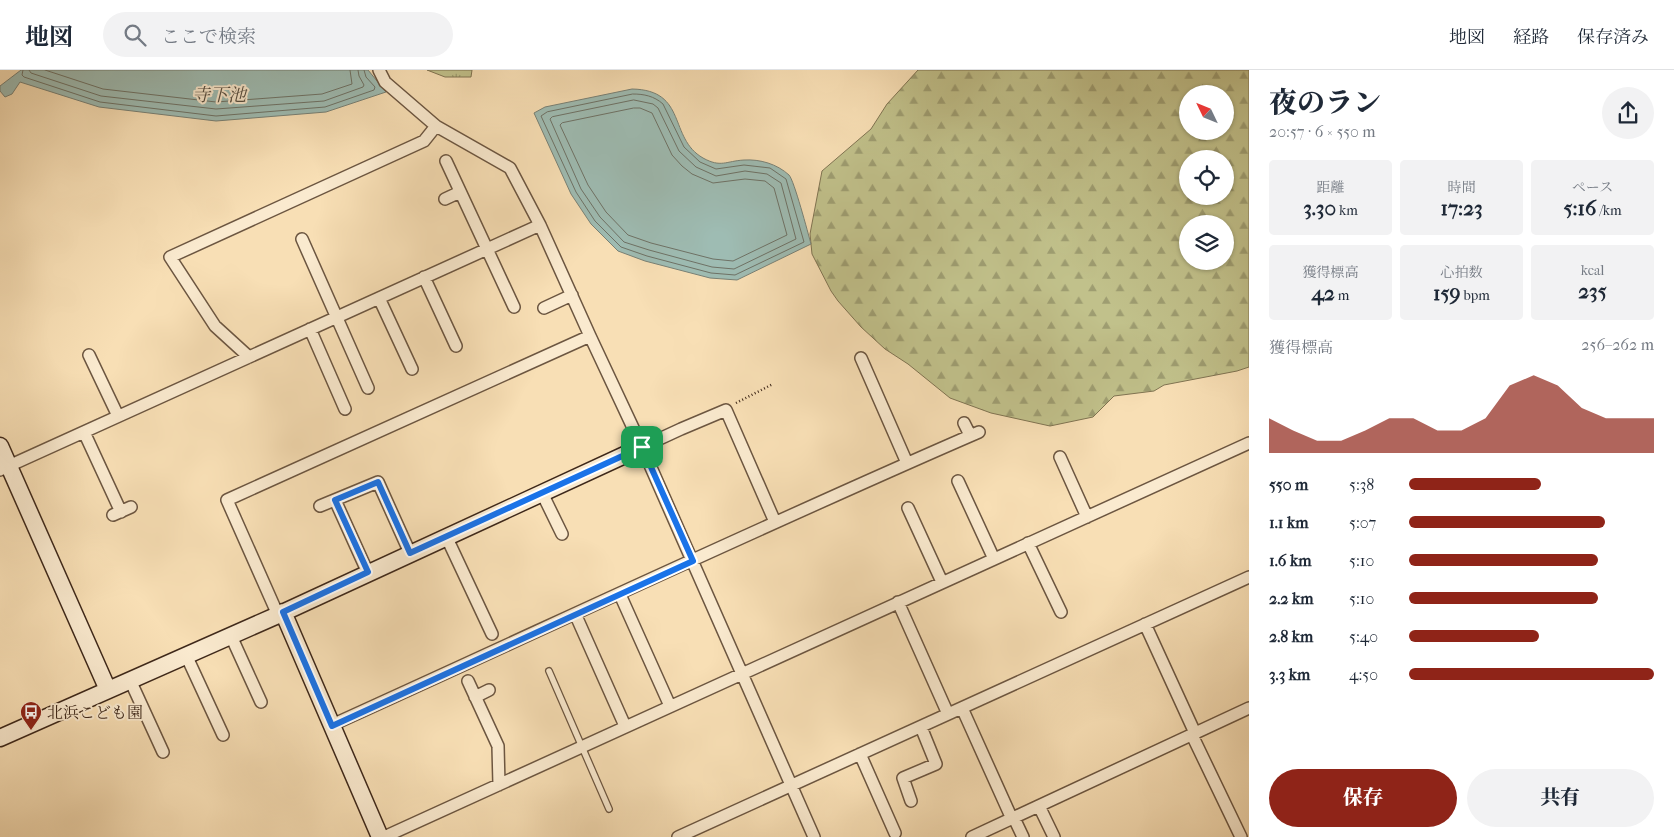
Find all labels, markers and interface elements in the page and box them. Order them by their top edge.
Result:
search box [103,12,453,57]
icon: search [121,21,149,49]
text: 地図 [25,23,73,51]
text: ここで検索 [161,26,256,48]
text: 地図 [1449,27,1485,48]
text: 経路 [1513,27,1549,48]
text: 保存済み [1577,27,1649,48]
water label: 寺下池 [192,85,248,106]
north arrow [1179,85,1234,140]
map controls [1179,85,1234,270]
text: 夜のラン [1269,86,1381,119]
button: share [1602,87,1654,139]
text: 20:57 · 6 × 550 m [1269,122,1376,141]
button: locate [1179,150,1234,205]
text: 距離 [1317,179,1345,196]
text: 時間 [1448,179,1476,196]
text: ペース [1572,179,1613,196]
text: 3.30 [1303,196,1336,220]
text: 17:23 [1440,196,1483,220]
text: 5:16 [1563,196,1596,220]
text: km [1336,202,1358,219]
text: /km [1596,202,1622,219]
button: layers [1179,215,1234,270]
text: kcal [1581,262,1604,279]
text: 獲得標高 [1303,264,1359,281]
text: 心拍数 [1441,264,1483,281]
text: 235 [1578,279,1607,303]
text: 42 [1312,281,1335,305]
text: 159 [1433,281,1461,305]
text: m [1335,287,1349,304]
text: bpm [1461,287,1490,304]
text: 256–262 m [1581,335,1654,354]
text: 獲得標高 [1269,338,1333,357]
pin [621,426,663,468]
icon: arrive [628,433,656,461]
text: 550 m [1269,475,1308,494]
text: 5:38 [1349,475,1374,494]
text: 1.1 km [1269,513,1308,532]
text: 5:07 [1349,513,1376,532]
text: 1.6 km [1269,551,1311,570]
text: 5:10 [1349,551,1374,570]
text: 2.2 km [1269,589,1314,608]
text: 5:10 [1349,589,1374,608]
text: 2.8 km [1269,627,1313,646]
text: 5:40 [1349,627,1378,646]
text: 3.3 km [1269,665,1310,684]
text: 4:50 [1349,665,1378,684]
bus stop icon: 北浜こども園 [19,700,43,731]
place label: 北浜こども園 [47,703,143,722]
button: 保存 [1269,769,1457,827]
button: 共有 [1467,769,1654,827]

